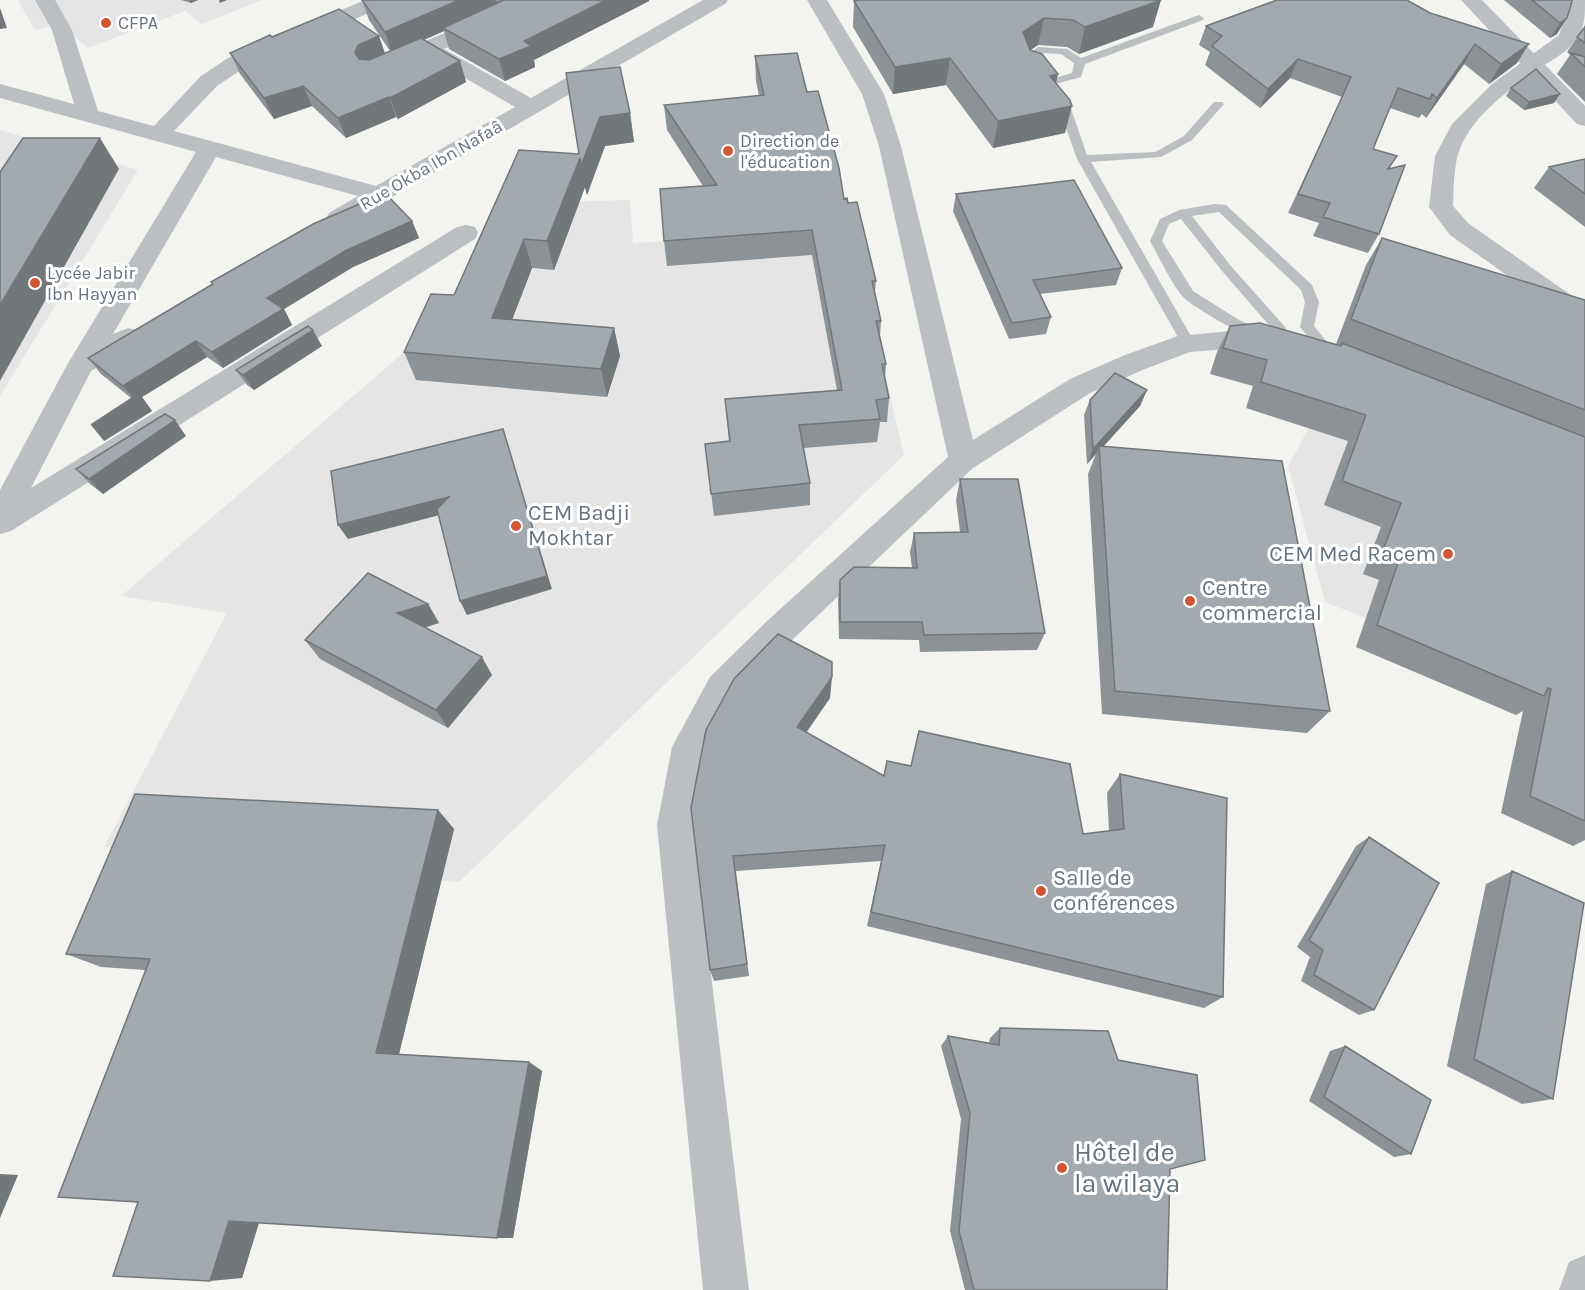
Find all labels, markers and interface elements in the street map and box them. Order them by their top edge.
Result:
place label: CFPA [118,12,158,34]
marker: CFPA [99,16,113,30]
street label: Rue Okba Ibn Nafaâ [356,115,506,215]
place label: Direction de l'éducation [740,130,839,173]
marker: Direction de l'éducation [721,144,735,158]
place label: Lycée Jabir Ibn Hayyan [47,262,137,305]
marker: Lycée Jabir Ibn Hayyan [28,276,42,290]
place label: CEM Badji Mokhtar [528,500,630,551]
marker: CEM Badji Mokhtar [509,519,523,533]
place label: CEM Med Racem [1269,541,1436,567]
marker: CEM Med Racem [1441,547,1455,561]
place label: Centre commercial [1202,575,1322,626]
marker: Centre commercial [1183,594,1197,608]
place label: Salle de conférences [1053,865,1175,916]
marker: Salle de conférences [1034,884,1048,898]
place label: Hôtel de la wilaya [1074,1136,1180,1199]
marker: Hôtel de la wilaya [1055,1161,1069,1175]

